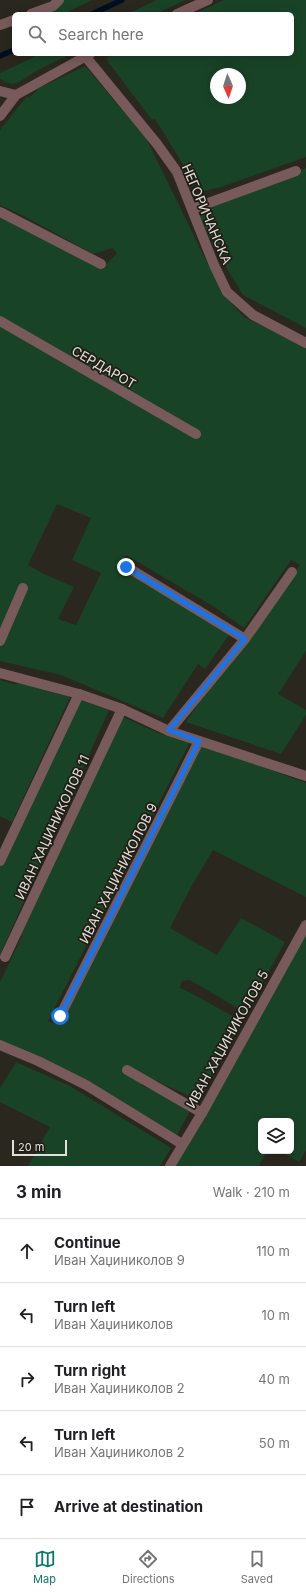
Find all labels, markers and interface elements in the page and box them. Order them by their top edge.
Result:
search box [12,12,294,56]
icon: search [26,23,48,45]
text: Search here [58,25,144,44]
north arrow [210,68,246,104]
street label: НЕГОРИЧАНСКА [179,161,235,267]
street label: СЕРДАРОТ [69,342,139,392]
route end [117,558,135,576]
street label: ИВАН ХАЏИНИКОЛОВ 11 [11,752,93,902]
street label: ИВАН ХАЏИНИКОЛОВ 9 [76,800,160,946]
street label: ИВАН ХАЏИНИКОЛОВ 5 [182,967,272,1111]
route start [51,1007,69,1025]
map controls [258,1118,294,1154]
button: layers [258,1118,294,1154]
scale bar [12,1138,67,1157]
text: 20 m [18,1140,44,1154]
text: 3 min [16,1182,62,1202]
text: Walk · 210 m [213,1184,290,1200]
text: Continue [54,1233,121,1252]
icon: ahead [16,1240,38,1262]
text: 110 m [256,1243,290,1259]
text: Иван Хаџиниколов 9 [54,1252,185,1268]
text: Turn left [54,1297,115,1316]
icon: left [16,1304,38,1326]
text: 10 m [261,1307,290,1323]
text: Иван Хаџиниколов [54,1316,173,1332]
text: Turn right [54,1361,126,1380]
icon: right [16,1368,38,1390]
text: 40 m [258,1371,290,1387]
text: Иван Хаџиниколов 2 [54,1380,185,1396]
text: Turn left [54,1425,115,1444]
icon: left [16,1432,38,1454]
text: 50 m [259,1435,290,1451]
text: Иван Хаџиниколов 2 [54,1444,185,1460]
icon: arrive [16,1496,38,1518]
text: Arrive at destination [54,1497,203,1516]
tab: Map [33,1548,56,1586]
tab: Directions [122,1548,175,1586]
tab: Saved [241,1548,273,1586]

